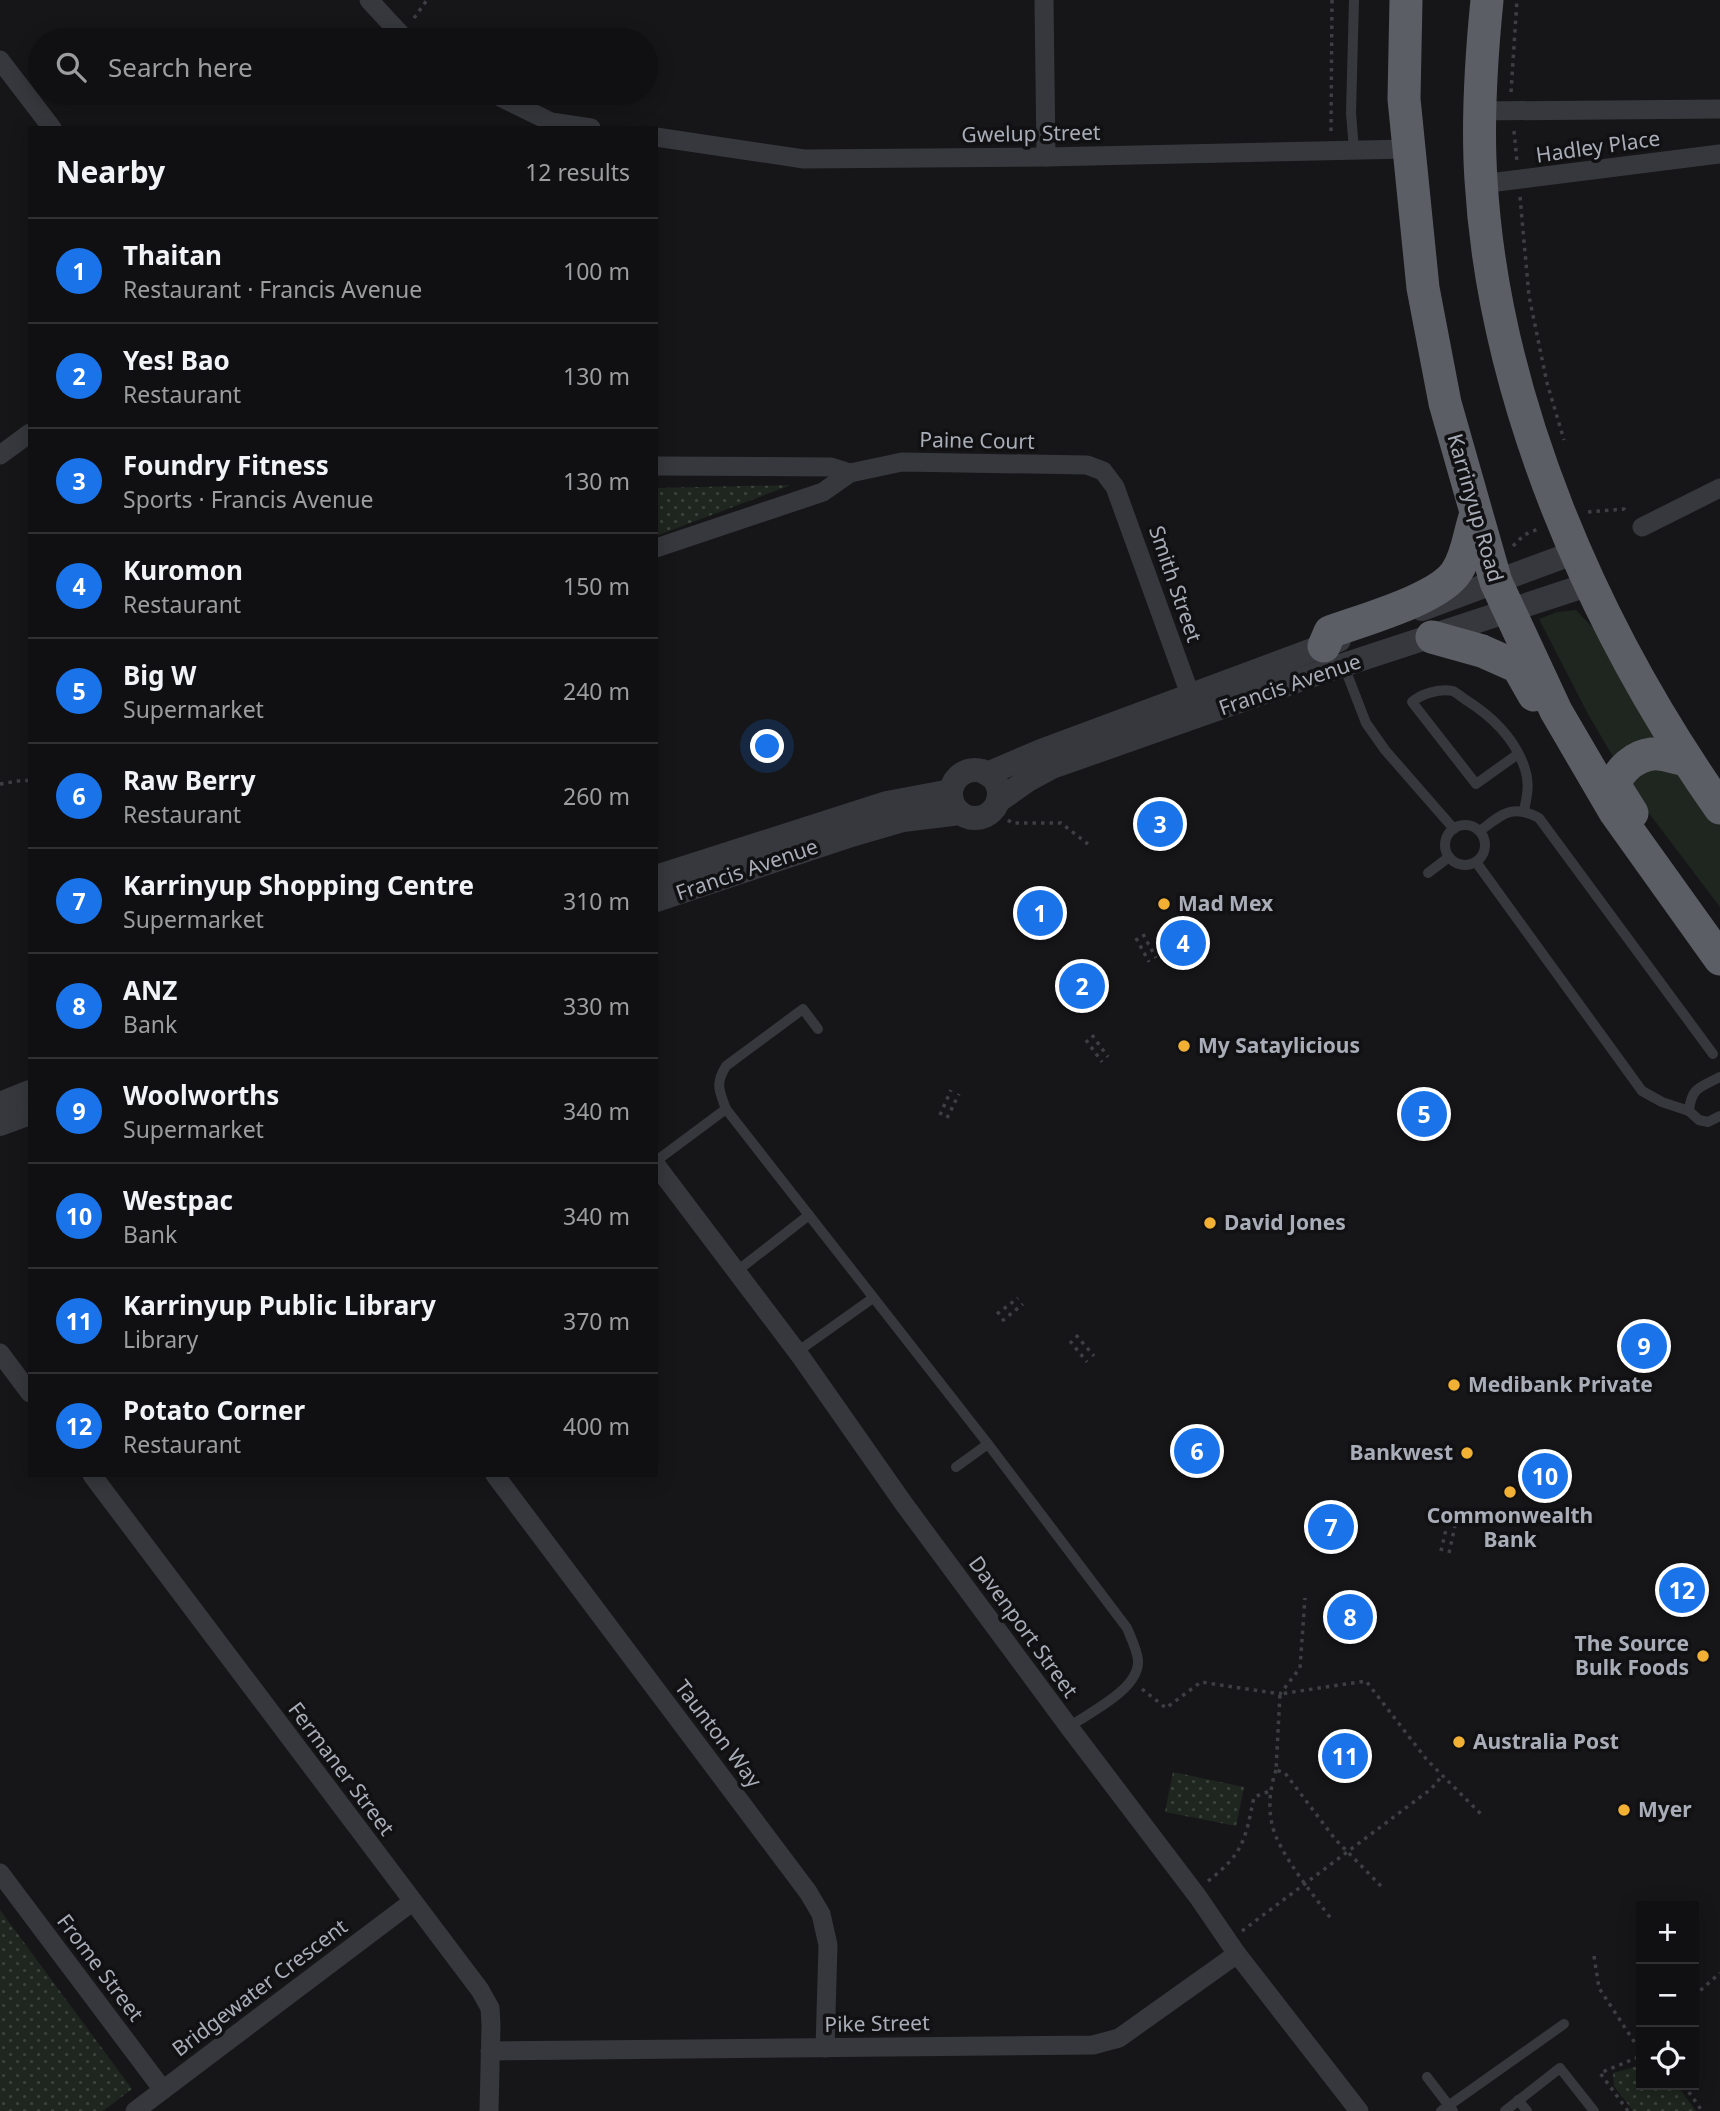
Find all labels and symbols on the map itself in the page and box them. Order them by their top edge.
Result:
street label: Gwelup Street [961,118,1101,148]
street label: Hadley Place [1534,123,1662,169]
street label: Paine Court [919,425,1035,455]
street label: Karrinyup Road [1441,430,1511,585]
street label: Smith Street [1143,522,1209,646]
street label: Francis Avenue [1215,647,1365,721]
your location [750,729,784,763]
pin: 3 [1137,798,1183,850]
street label: Francis Avenue [672,832,822,906]
pin: 1 [1017,887,1063,939]
place label: Mad Mex [1178,889,1274,917]
marker: Mad Mex [1156,896,1172,912]
pin: 4 [1160,917,1206,969]
pin: 2 [1059,960,1105,1012]
place label: My Sataylicious [1198,1031,1360,1059]
marker: My Sataylicious [1176,1038,1192,1054]
pin: 5 [1401,1088,1447,1140]
place label: David Jones [1224,1208,1346,1236]
marker: David Jones [1202,1215,1218,1231]
pin: 9 [1621,1320,1667,1372]
place label: Medibank Private [1468,1370,1653,1398]
marker: Medibank Private [1446,1377,1462,1393]
pin: 6 [1174,1425,1220,1477]
place label: Bankwest [1350,1438,1453,1466]
marker: Bankwest [1459,1445,1475,1461]
pin: 10 [1522,1450,1568,1502]
marker: Commonwealth Bank [1502,1484,1518,1500]
pin: 7 [1308,1501,1354,1553]
place label: Commonwealth Bank [1427,1501,1593,1553]
street label: Davenport Street [963,1550,1085,1703]
pin: 12 [1659,1564,1705,1616]
pin: 8 [1327,1591,1373,1643]
place label: The Source Bulk Foods [1575,1629,1689,1681]
marker: The Source Bulk Foods [1695,1648,1711,1664]
street label: Taunton Way [669,1674,769,1793]
street label: Fermaner Street [282,1696,402,1841]
place label: Australia Post [1473,1727,1619,1755]
pin: 11 [1322,1730,1368,1782]
marker: Australia Post [1451,1734,1467,1750]
place label: Myer [1638,1795,1692,1823]
marker: Myer [1616,1802,1632,1818]
street label: Frome Street [51,1908,151,2027]
street label: Bridgewater Crescent [166,1912,353,2062]
street label: Pike Street [824,2008,930,2038]

